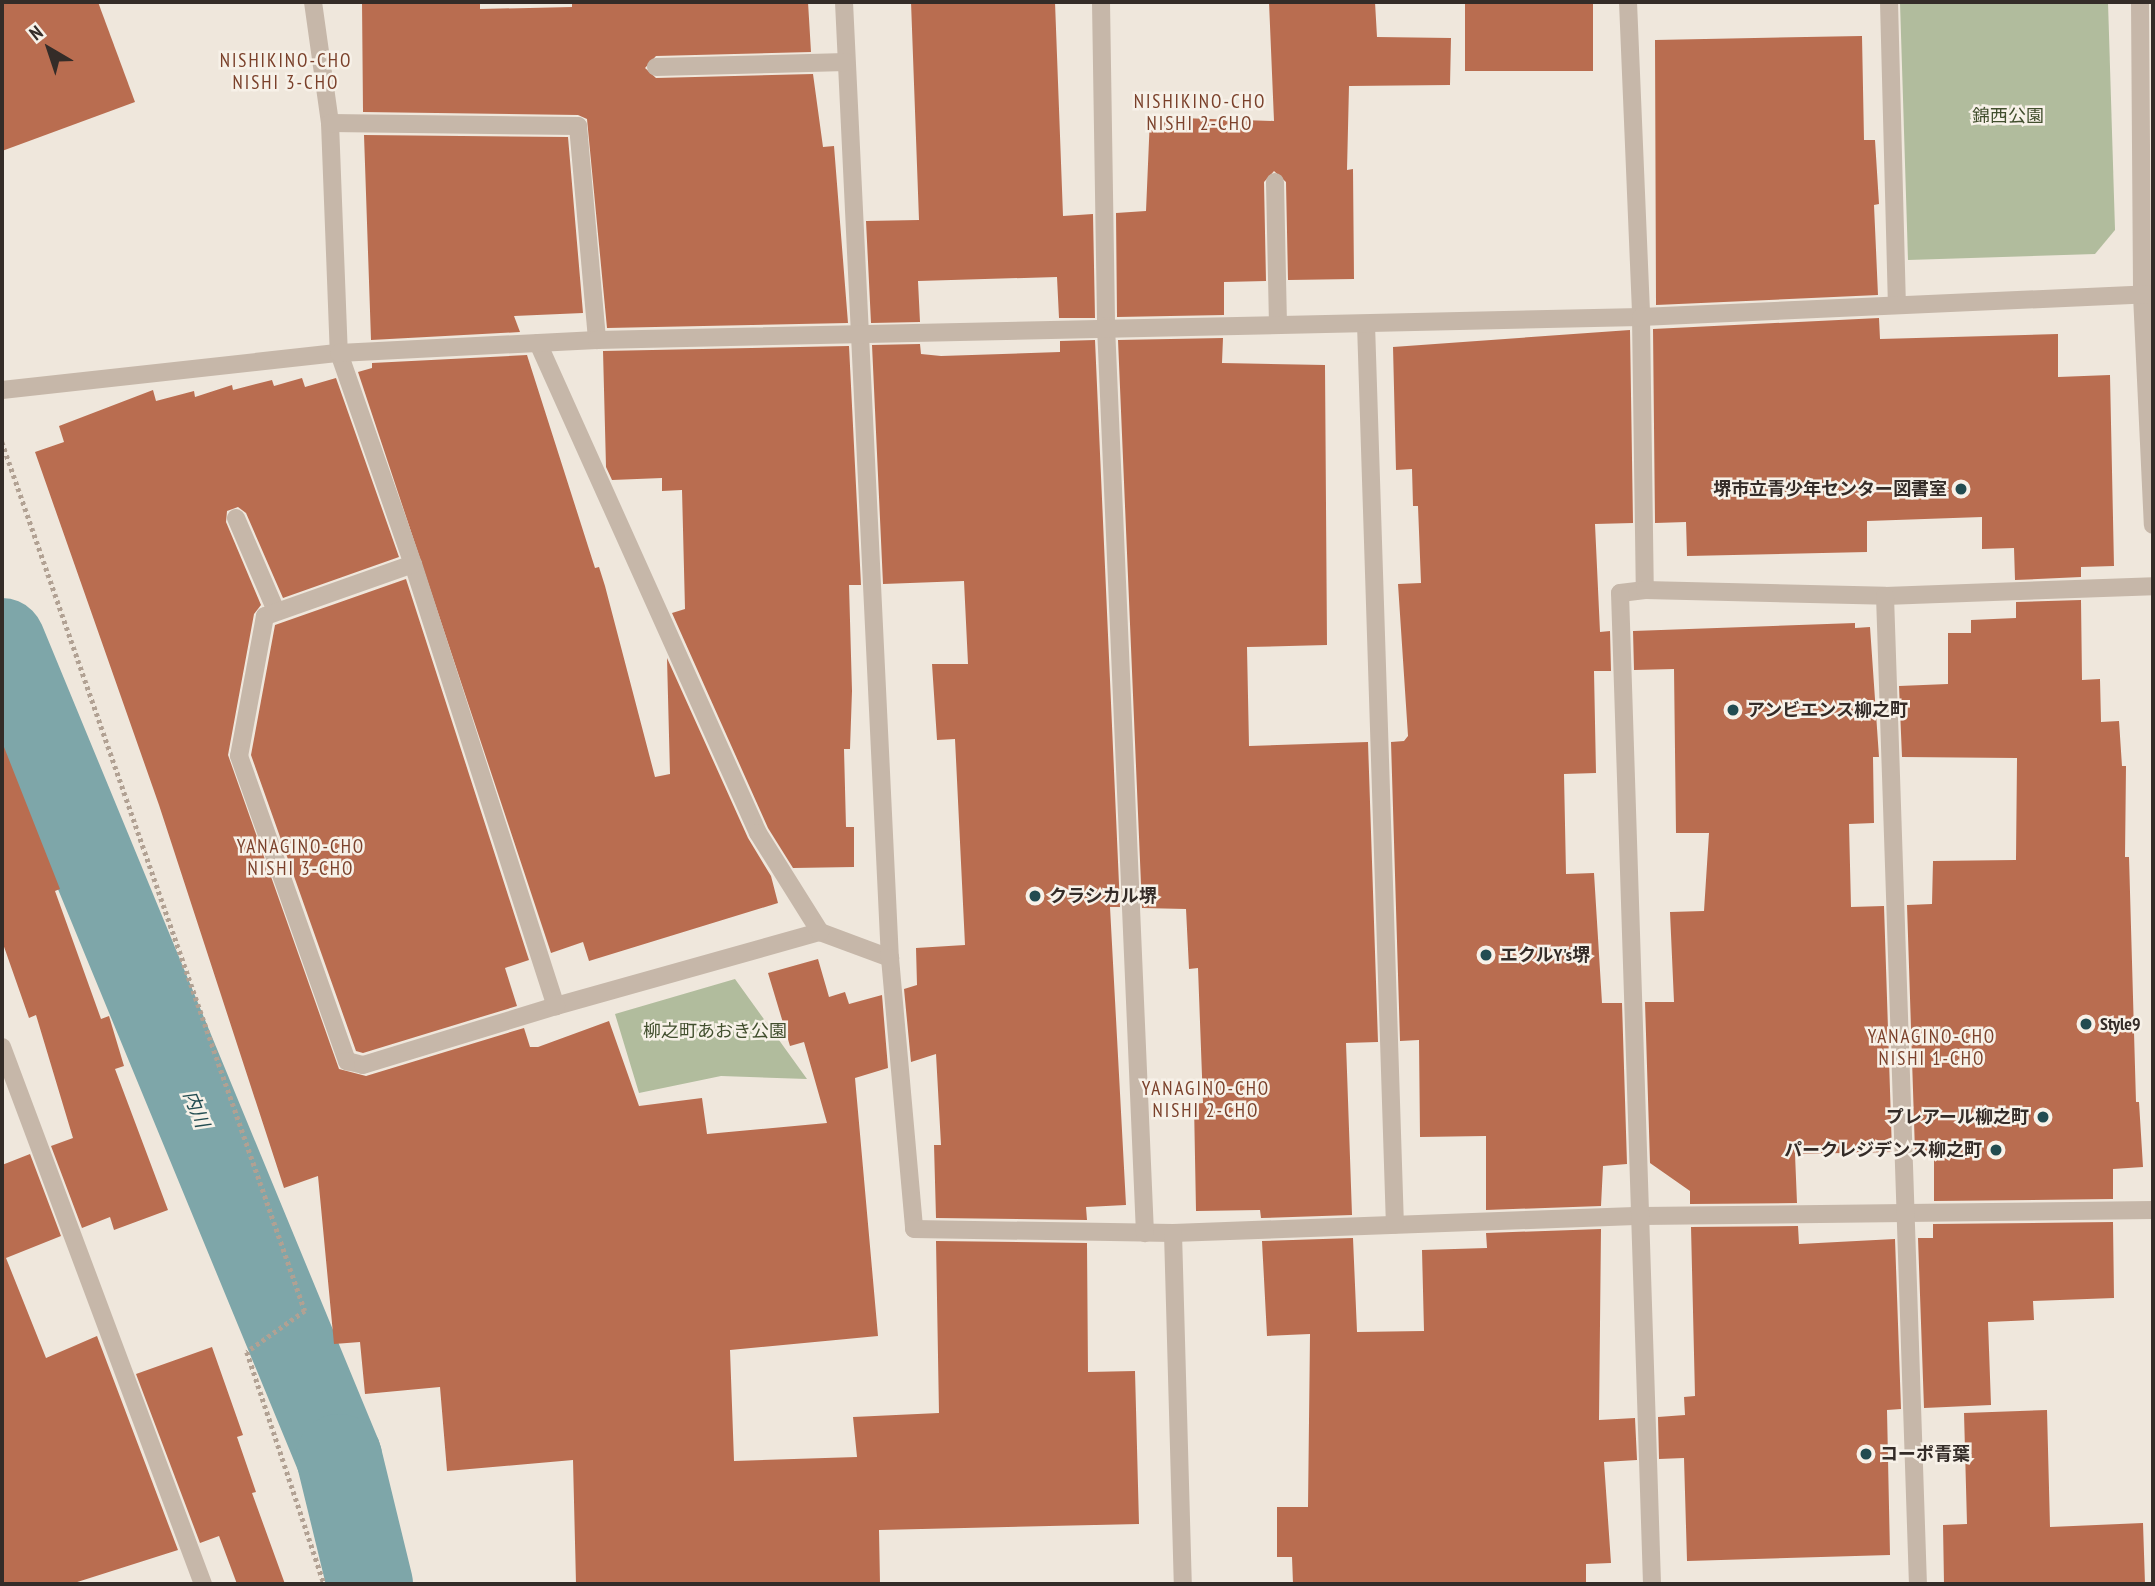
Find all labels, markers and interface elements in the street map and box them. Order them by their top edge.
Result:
north arrow [14,14,84,84]
text: N [24,20,47,45]
district label: NISHIKINO-CHO NISHI 3-CHO [221,50,351,94]
district label: NISHIKINO-CHO NISHI 2-CHO [1135,91,1265,135]
park label: 錦西公園 [1972,105,2044,127]
place label: 堺市立青少年センター図書室 [1713,478,1947,500]
marker: 堺市立青少年センター図書室 [1953,481,1969,497]
place label: アンビエンス柳之町 [1747,699,1909,721]
marker: アンビエンス柳之町 [1725,702,1741,718]
district label: YANAGINO-CHO NISHI 3-CHO [238,836,364,880]
place label: クラシカル堺 [1049,885,1157,907]
marker: クラシカル堺 [1027,888,1043,904]
place label: エクルY's堺 [1500,944,1591,966]
marker: エクルY's堺 [1478,947,1494,963]
place label: Style9 [2100,1013,2141,1035]
marker: Style9 [2078,1016,2094,1032]
park label: 柳之町あおき公園 [643,1020,787,1042]
district label: YANAGINO-CHO NISHI 1-CHO [1869,1026,1995,1070]
district label: YANAGINO-CHO NISHI 2-CHO [1143,1078,1269,1122]
water label: 内川 [178,1087,214,1131]
place label: プレアール柳之町 [1886,1106,2029,1128]
marker: プレアール柳之町 [2035,1109,2051,1125]
place label: パークレジデンス柳之町 [1784,1139,1982,1161]
marker: パークレジデンス柳之町 [1988,1142,2004,1158]
place label: コーポ青葉 [1880,1443,1970,1465]
marker: コーポ青葉 [1858,1446,1874,1462]

